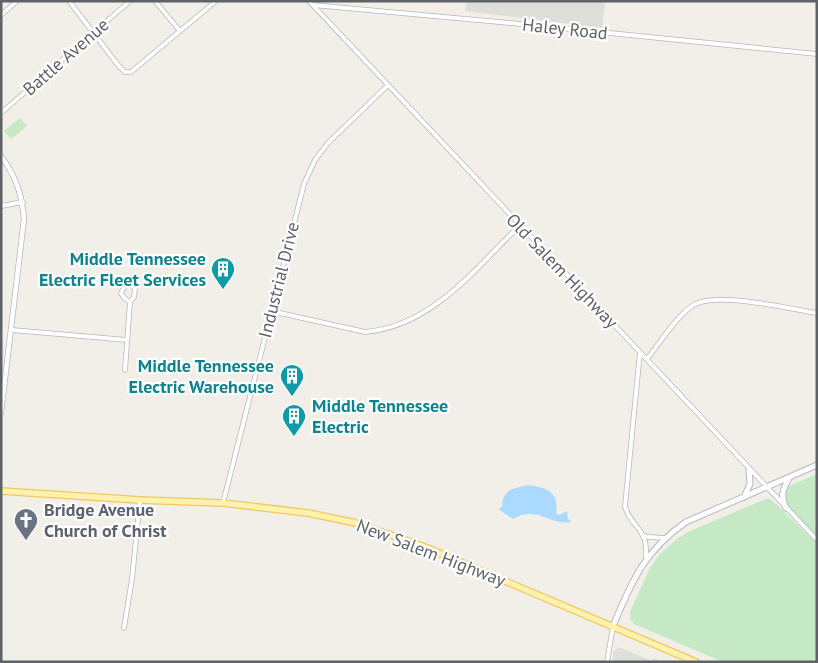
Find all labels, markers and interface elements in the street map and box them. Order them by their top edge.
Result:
street label: Battle Avenue [18,13,113,100]
street label: Haley Road [521,13,609,44]
street label: Old Salem Highway [502,208,624,334]
street label: Industrial Drive [253,220,304,340]
place label: Middle Tennessee Electric Fleet Services [39,247,206,291]
building icon: Middle Tennessee Electric Fleet Services [210,256,236,290]
place label: Middle Tennessee Electric Warehouse [129,354,274,398]
building icon: Middle Tennessee Electric Warehouse [279,363,305,397]
place label: Middle Tennessee Electric [312,394,448,438]
building icon: Middle Tennessee Electric [281,403,307,437]
place label: Bridge Avenue Church of Christ [44,498,167,542]
church icon: Bridge Avenue Church of Christ [13,507,39,541]
street label: New Salem Highway [353,513,510,592]

